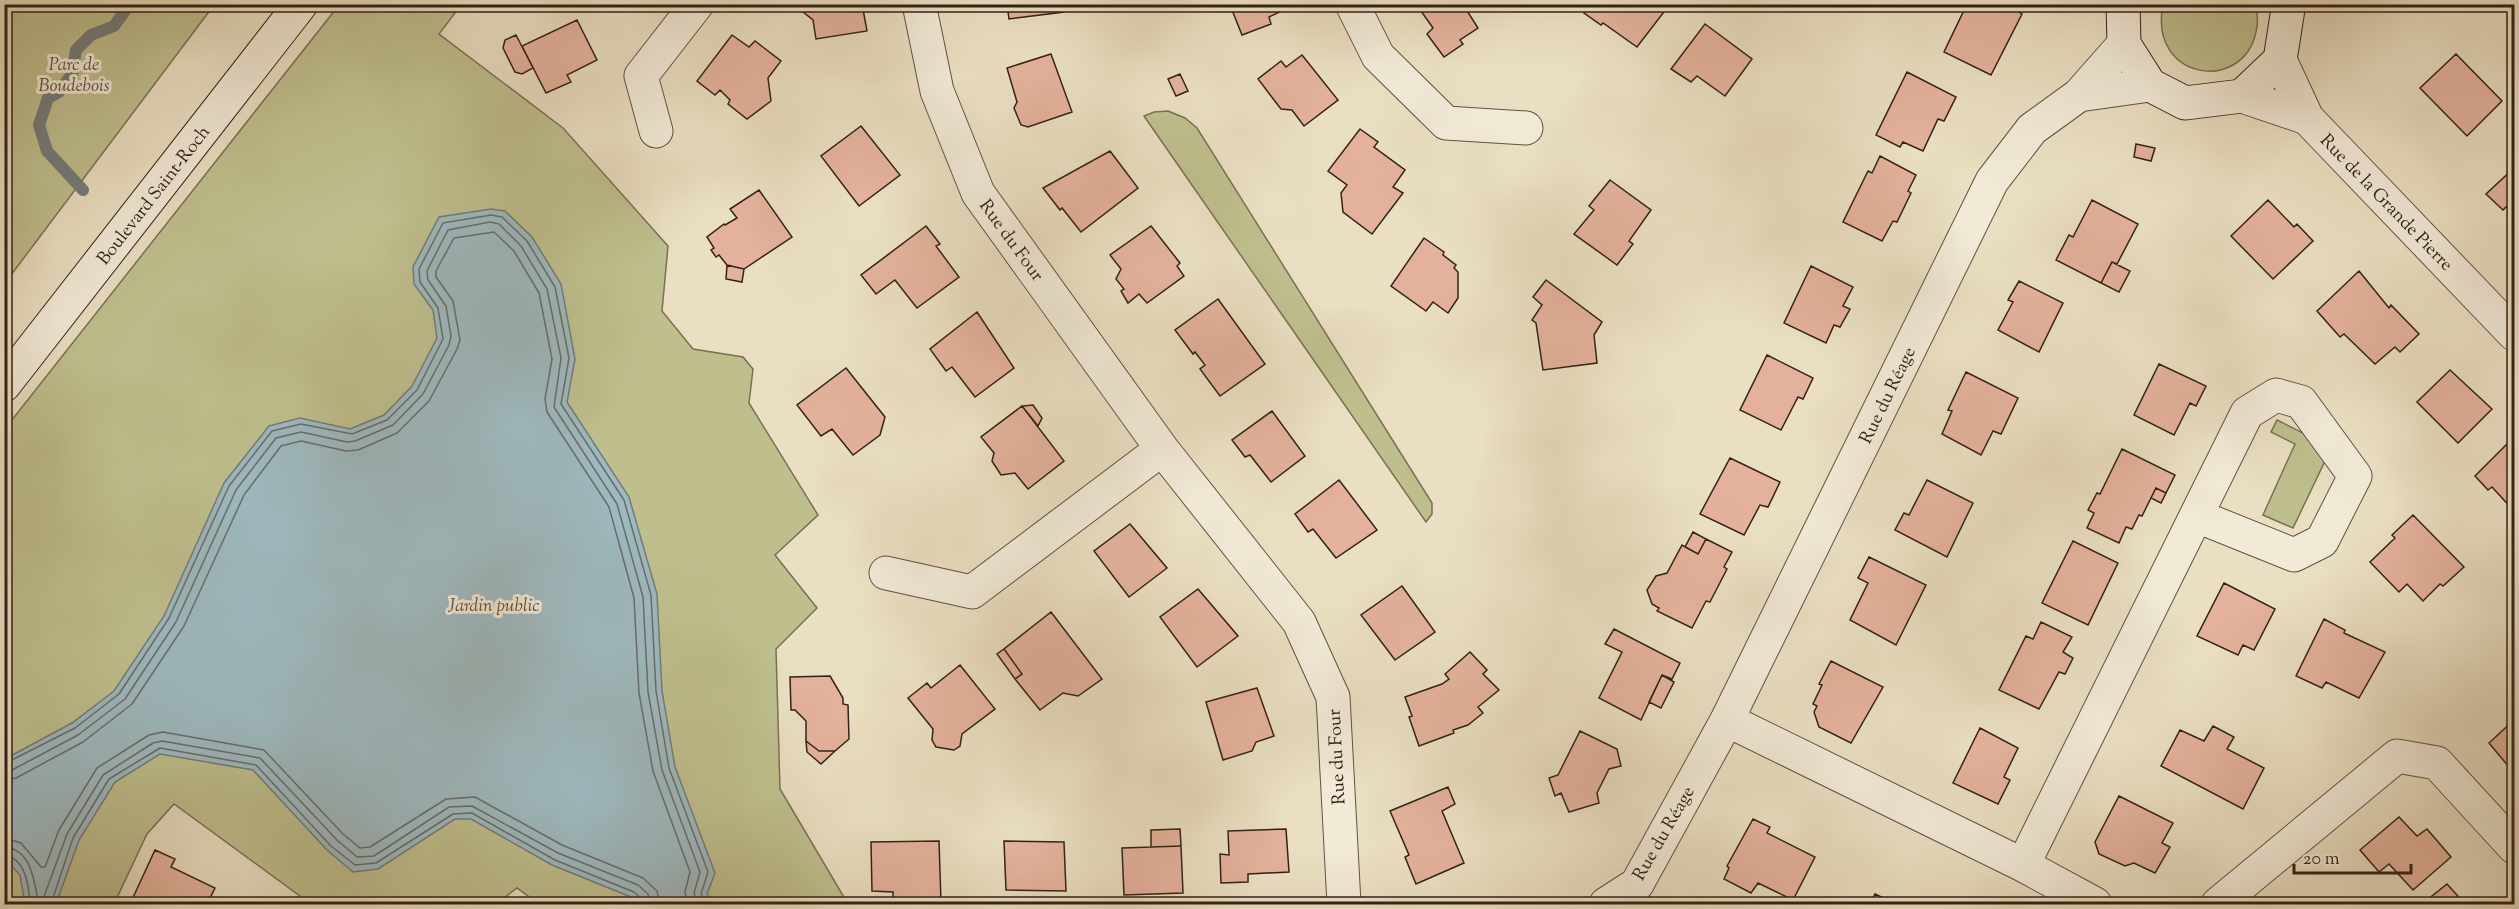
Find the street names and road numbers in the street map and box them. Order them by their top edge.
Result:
street label: Boulevard Saint-Roch [92,121,218,271]
street label: Rue de la Grande Pierre [2313,129,2458,278]
street label: Rue du Four [972,195,1049,288]
street label: Rue du Réage [1854,343,1924,449]
street label: Rue du Four [1322,708,1353,805]
street label: Rue du Réage [1627,782,1702,886]

